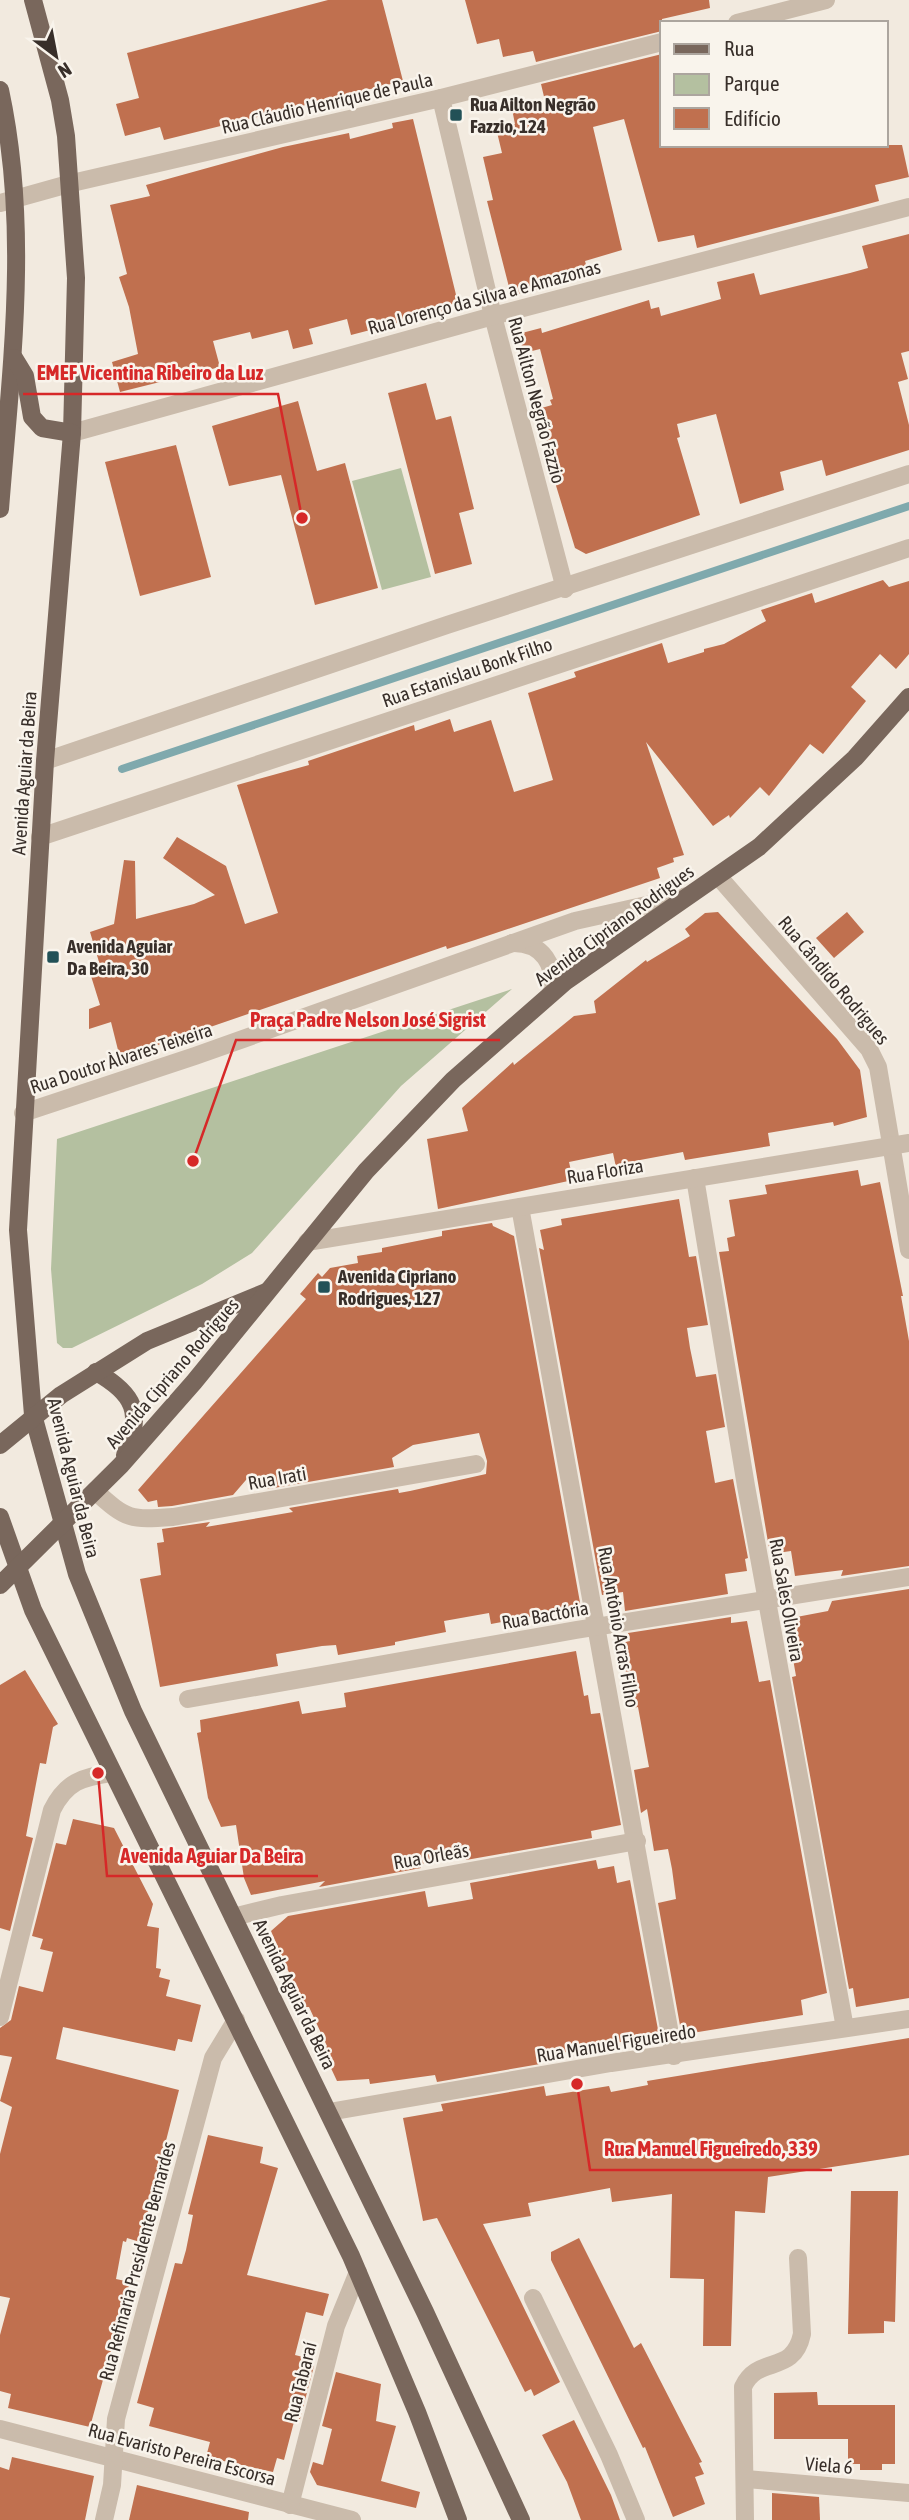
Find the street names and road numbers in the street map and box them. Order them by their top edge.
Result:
street label: Rua Cláudio Henrique de Paula [219,68,435,138]
street label: Rua Lorenço da Silva a e Amazonas [365,255,603,339]
street label: Rua Ailton Negrão Fazzio [504,314,570,486]
street label: Rua Estanislau Bonk Filho [379,633,555,711]
street label: Avenida Aguiar da Beira [7,690,41,856]
street label: Avenida Cipriano Rodrigues [530,860,698,990]
street label: Rua Cândido Rodrigues [774,911,894,1049]
street label: Rua Doutor Àlvares Teixeira [27,1018,215,1098]
street label: Rua Floriza [565,1154,645,1188]
street label: Avenida Cipriano Rodrigues [101,1293,243,1452]
street label: Avenida Aguiar da Beira [43,1396,105,1560]
street label: Rua Irati [246,1462,308,1494]
street label: Rua Sales Oliveira [765,1537,809,1663]
street label: Rua Antônio Acras Filho [594,1545,644,1709]
street label: Rua Bactória [500,1597,590,1633]
street label: Rua Orleãs [392,1839,471,1873]
street label: Avenida Aguiar da Beira [249,1915,341,2073]
street label: Rua Manuel Figueiredo [535,2020,697,2066]
street label: Rua Refinaria Presidente Bernardes [94,2139,180,2383]
street label: Rua Tabaraí [279,2339,321,2425]
street label: Rua Evaristo Pereira Escorsa [86,2418,278,2490]
street label: Viela 6 [804,2452,854,2478]

